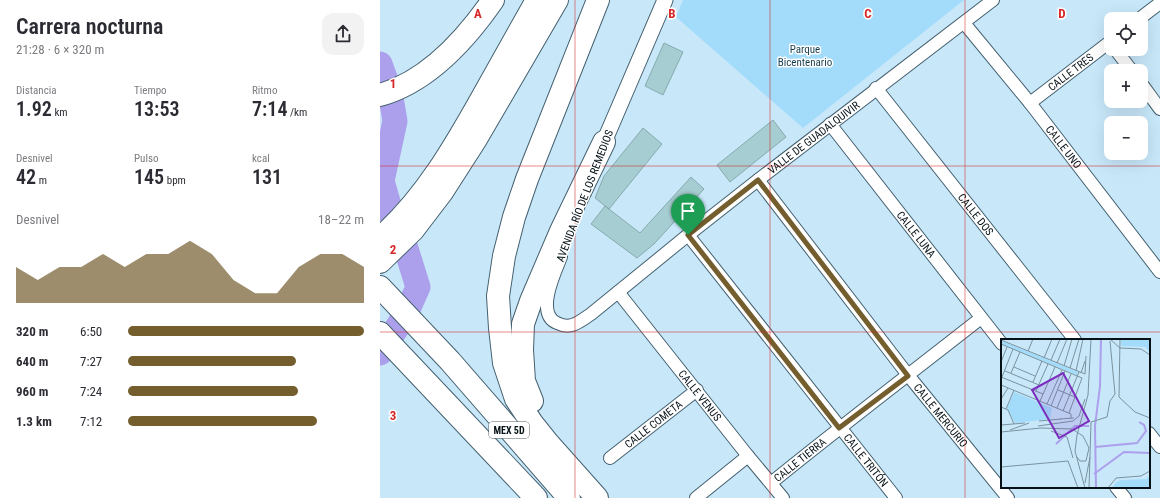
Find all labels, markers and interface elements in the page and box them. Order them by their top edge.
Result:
text: A [474,6,482,21]
text: B [668,6,676,21]
text: C [864,6,872,21]
text: D [1058,6,1066,21]
map controls [1104,12,1148,160]
button: locate [1104,12,1148,56]
button: share [322,13,364,55]
text: Carrera nocturna [16,14,163,39]
text: 21:28 · 6 × 320 m [16,42,104,57]
park label: Parque Bicentenario [778,43,833,69]
street label: CALLE TRES [1045,50,1096,93]
button: + [1104,64,1148,108]
text: 1 [390,76,396,91]
text: Distancia [16,84,57,97]
text: Tiempo [134,84,167,97]
text: Ritmo [252,84,277,97]
text: 1.92 [16,97,52,121]
text: 13:53 [134,97,180,121]
text: 7:14 [252,97,287,121]
street label: VALLE DE GUADALQUIVIR [765,98,862,176]
text: km [52,106,68,119]
text: /km [287,106,307,119]
button: − [1104,116,1148,160]
street label: CALLE UNO [1043,123,1084,171]
street label: AVENIDA RÍO DE LOS REMEDIOS [554,128,616,264]
text: Desnivel [16,152,53,165]
text: Pulso [134,152,158,165]
text: kcal [252,152,270,165]
text: 42 [16,165,36,189]
text: 145 [134,165,164,189]
text: 131 [252,165,282,189]
text: m [36,174,47,187]
text: bpm [164,174,186,187]
street label: CALLE DOS [955,191,996,238]
pin [671,194,705,235]
icon: arrive [677,200,699,222]
street label: CALLE LUNA [894,208,939,261]
text: Desnivel [16,212,59,227]
text: 18–22 m [318,212,364,227]
text: 2 [390,242,397,257]
text: 320 m [16,324,48,339]
text: 6:50 [80,324,102,339]
inset map [1001,339,1150,488]
text: 640 m [16,354,48,369]
text: 7:27 [80,354,102,369]
street label: CALLE VENUS [676,367,724,424]
street label: CALLE MERCURIO [911,381,971,450]
text: 960 m [16,384,48,399]
text: 7:24 [80,384,102,399]
street label: CALLE COMETA [622,397,685,451]
text: 3 [390,408,396,423]
text: 1.3 km [16,414,52,429]
text: 7:12 [80,414,102,429]
road number: MEX 5D [489,422,529,438]
street label: CALLE TRITÓN [841,431,891,489]
street label: CALLE TIERRA [771,435,829,485]

